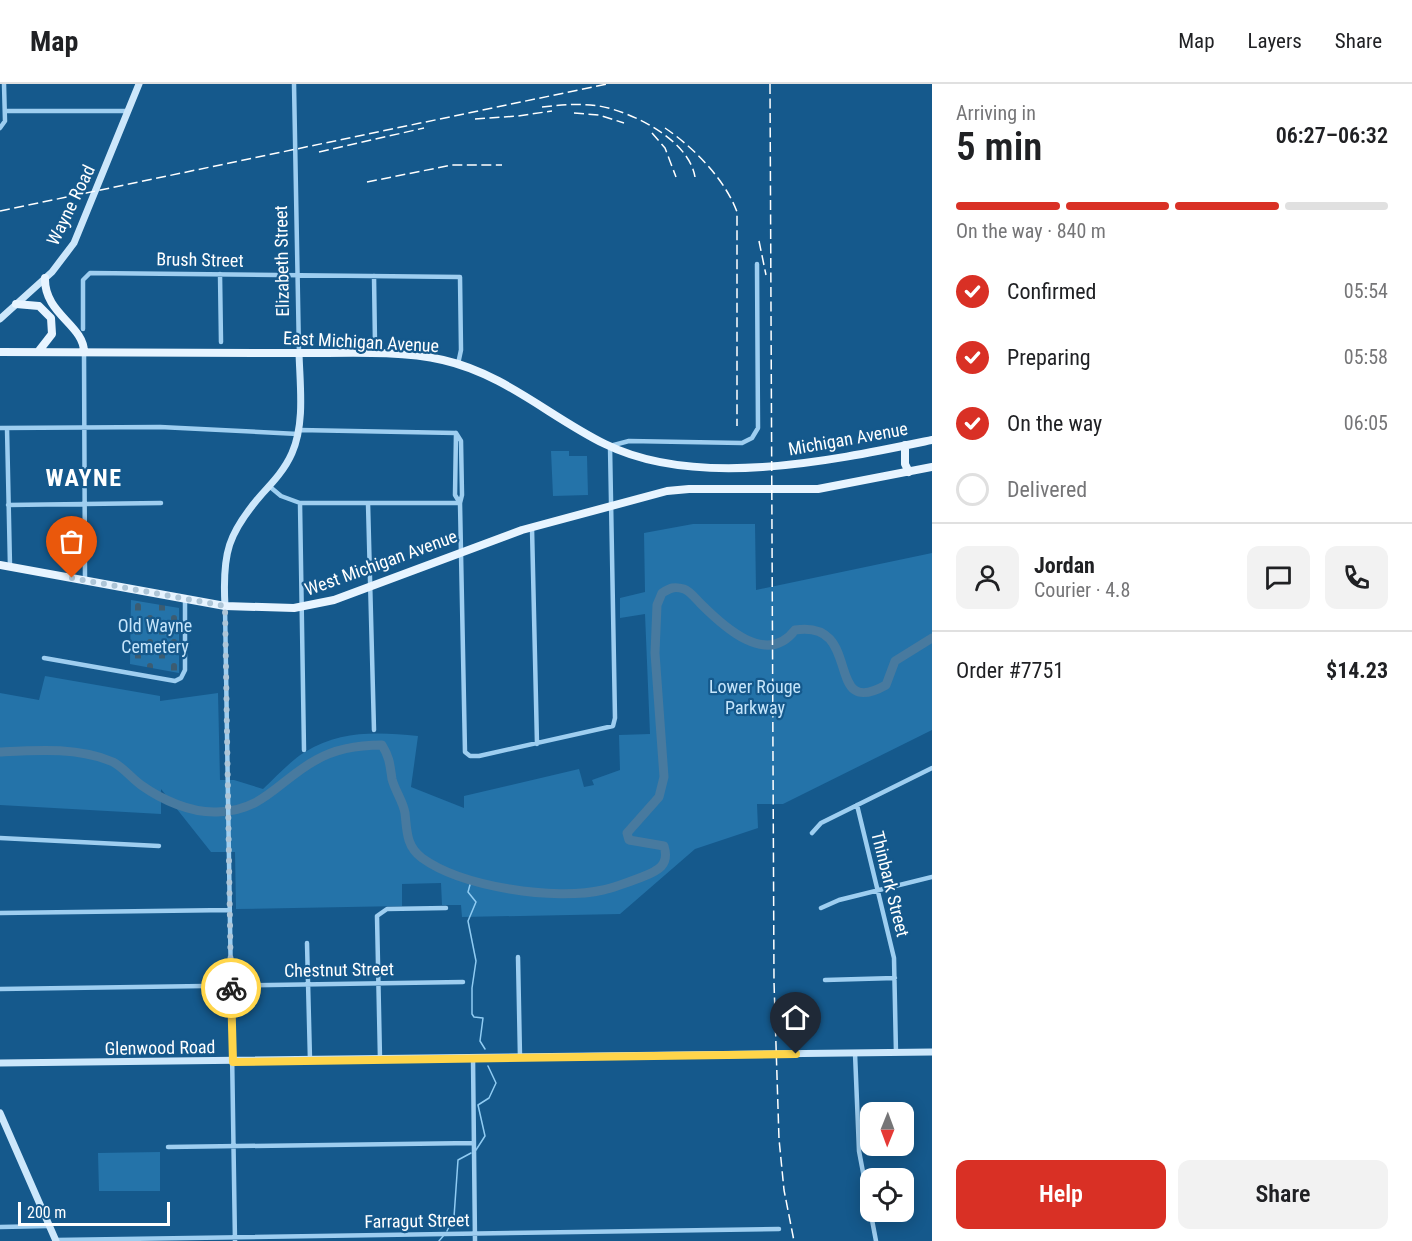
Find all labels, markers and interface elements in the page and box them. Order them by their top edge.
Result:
text: Map [30,25,78,58]
text: Map [1178,29,1215,53]
text: Layers [1248,29,1302,53]
text: Share [1335,29,1382,53]
text: Arriving in [956,101,1036,125]
text: 06:27–06:32 [1276,123,1388,148]
text: 5 min [956,124,1042,170]
street label: Wayne Road [42,161,99,248]
street label: Elizabeth Street [270,205,293,317]
text: On the way · 840 m [956,219,1106,243]
street label: Brush Street [156,248,244,271]
icon: check [956,275,989,308]
text: Confirmed [1007,279,1096,304]
text: 05:54 [1344,279,1388,303]
street label: East Michigan Avenue [282,327,440,356]
icon: check [956,341,989,374]
text: Preparing [1007,345,1091,370]
text: 05:58 [1344,345,1388,369]
icon: check [956,407,989,440]
text: On the way [1007,411,1102,436]
text: 06:05 [1344,411,1388,435]
street label: Michigan Avenue [786,418,909,459]
district label: WAYNE [45,464,123,492]
text: Delivered [1007,477,1087,502]
pin [46,516,97,578]
icon: bag [55,525,88,558]
street label: West Michigan Avenue [302,525,460,600]
button: person [956,546,1019,609]
button: chat [1247,546,1310,609]
button: phone [1325,546,1388,609]
text: Jordan [1034,553,1095,578]
text: Courier · 4.8 [1034,578,1130,602]
park label: Old Wayne Cemetery [118,615,192,657]
text: Order #7751 [956,658,1064,683]
text: $14.23 [1326,658,1388,683]
park label: Lower Rouge Parkway [709,676,801,718]
street label: Thinbark Street [867,829,914,939]
courier [201,958,261,1018]
street label: Chestnut Street [284,958,394,981]
icon: bike [215,972,248,1005]
pin [770,992,821,1054]
icon: home [779,1001,812,1034]
street label: Glenwood Road [104,1036,216,1059]
north arrow [860,1102,914,1156]
map controls [860,1102,914,1222]
button: Help [956,1160,1166,1229]
button: Share [1178,1160,1388,1229]
button: locate [860,1168,914,1222]
scale bar [18,1199,170,1226]
text: 200 m [27,1203,66,1222]
street label: Farragut Street [364,1209,470,1232]

